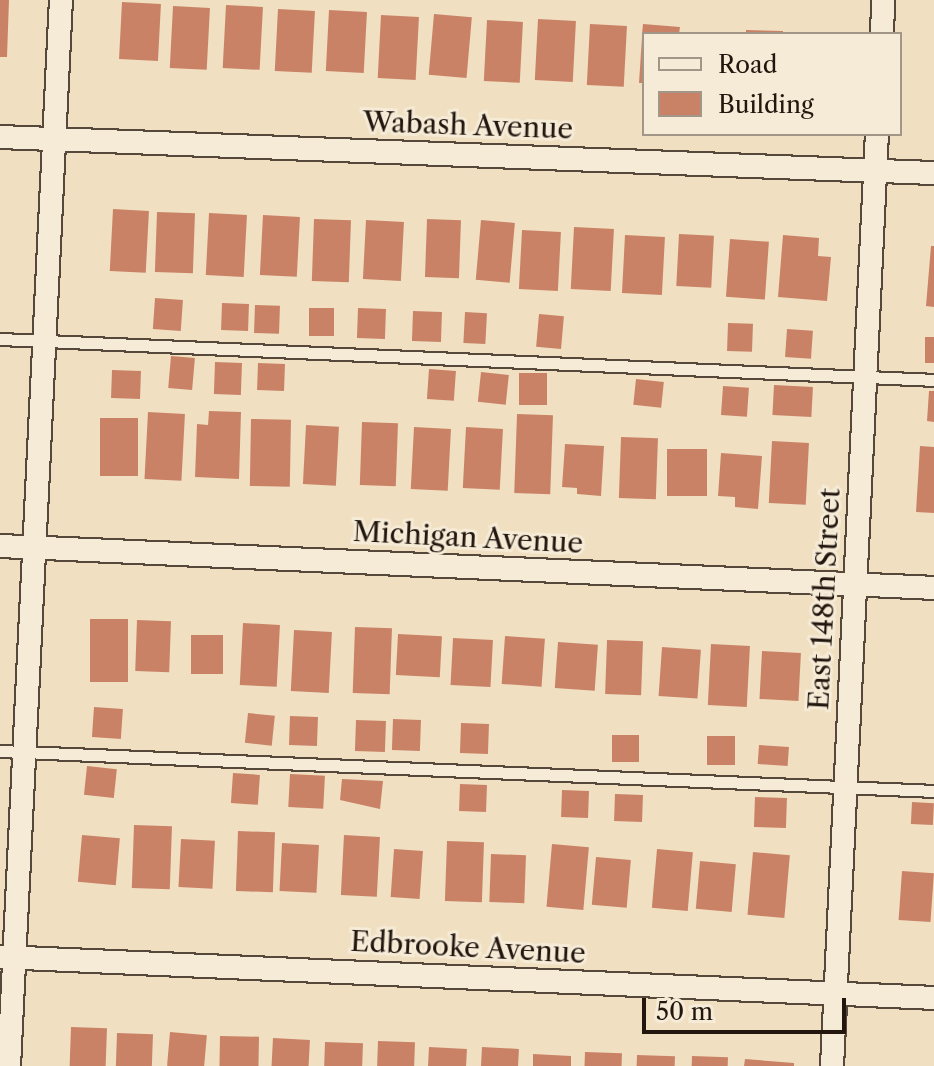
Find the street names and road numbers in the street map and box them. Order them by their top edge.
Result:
street label: Wabash Avenue [362,105,574,145]
street label: East 148th Street [801,487,847,711]
street label: Michigan Avenue [352,514,584,560]
street label: Edbrooke Avenue [349,924,587,970]

